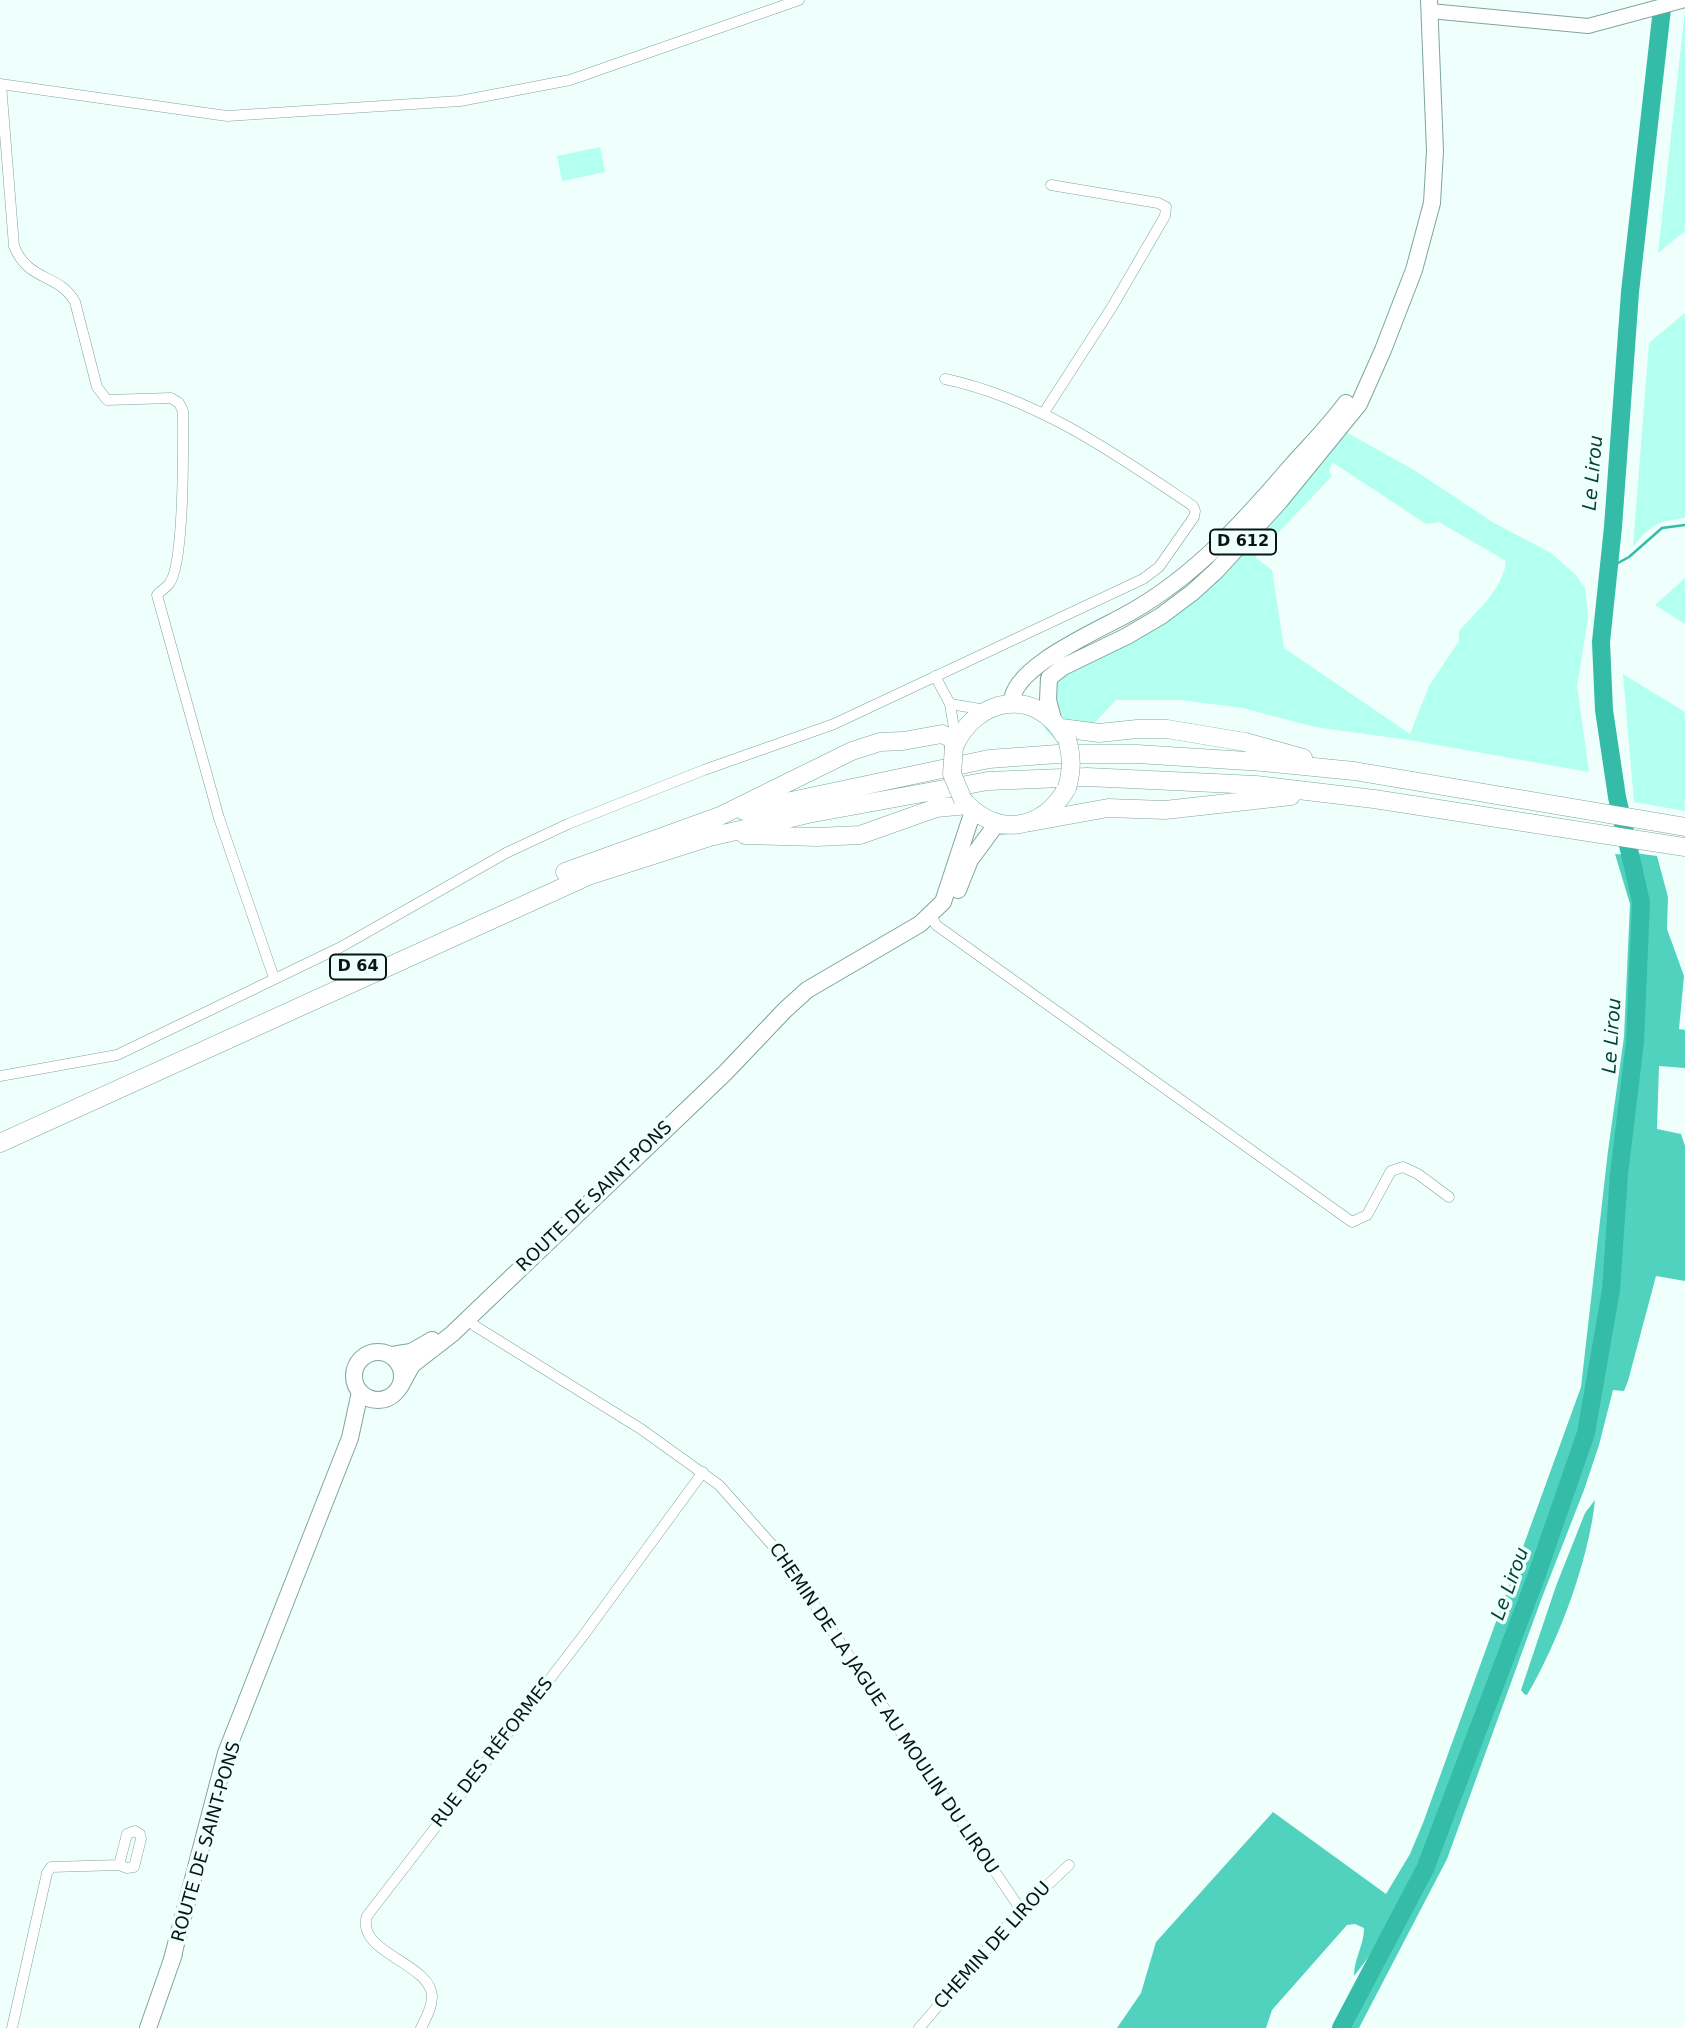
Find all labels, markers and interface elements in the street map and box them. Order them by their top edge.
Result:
water label: Le Lirou [1579,434,1609,512]
road number: D 612 [1210,530,1276,554]
road number: D 64 [330,954,386,979]
water label: Le Lirou [1599,997,1627,1075]
street label: ROUTE DE SAINT-PONS [513,1117,677,1277]
street label: CHEMIN DE LA JAGUE AU MOULIN DU LIROU [764,1539,1002,1879]
water label: Le Lirou [1487,1545,1535,1623]
street label: RUE DES RÉFORMES [428,1674,558,1832]
street label: ROUTE DE SAINT-PONS [168,1739,246,1945]
street label: CHEMIN DE LIROU [930,1878,1056,2014]

